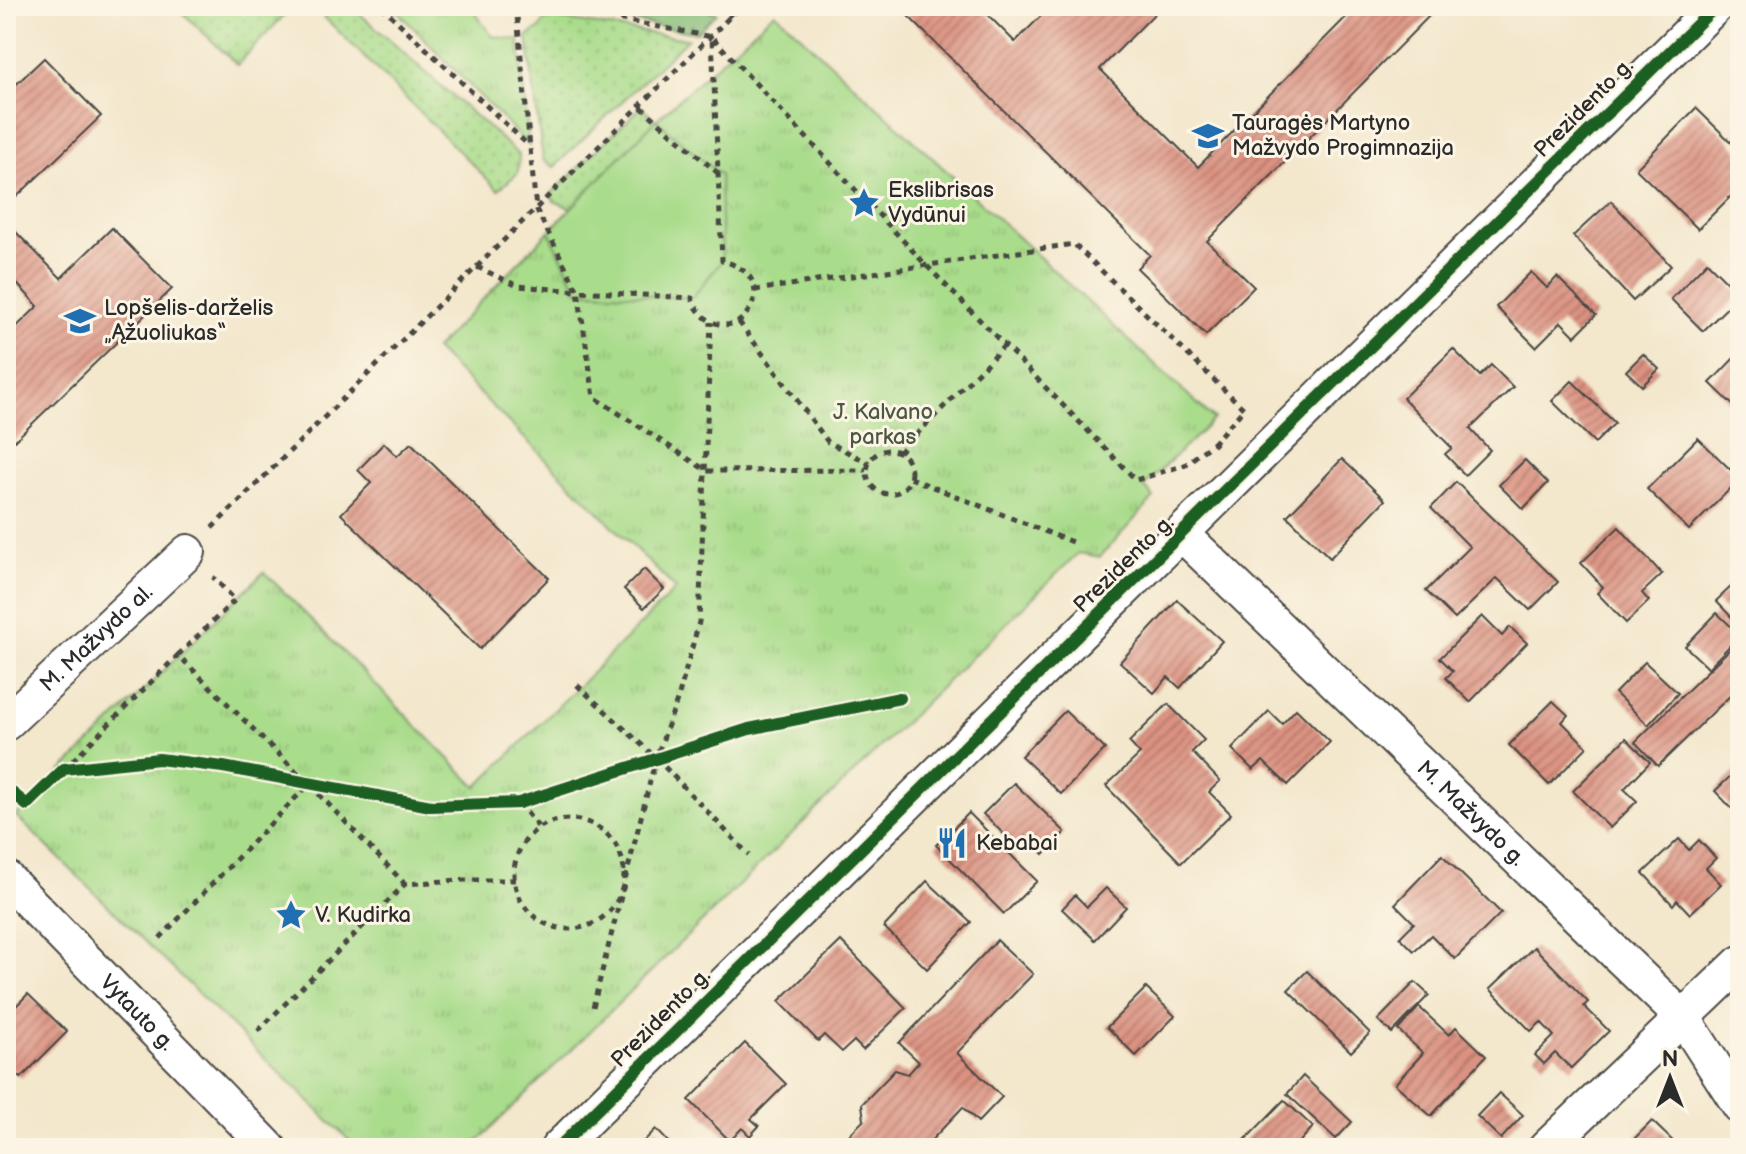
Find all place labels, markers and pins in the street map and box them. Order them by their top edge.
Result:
place label: Tauragės Martyno Mažvydo Progimnazija [1232,110,1454,162]
school or university icon: Tauragės Martyno Mažvydo Progimnazija [1191,119,1225,153]
place label: Ekslibrisas Vydūnui [888,177,994,229]
place icon: Ekslibrisas Vydūnui [847,186,881,220]
place label: Lopšelis-darželis „Ąžuoliukas“ [104,295,274,347]
school or university icon: Lopšelis-darželis „Ąžuoliukas“ [63,304,97,338]
restaurant icon: Kebabai [935,826,969,860]
place label: Kebabai [976,830,1058,857]
place icon: V. Kudirka [274,898,308,932]
place label: V. Kudirka [315,902,411,929]

